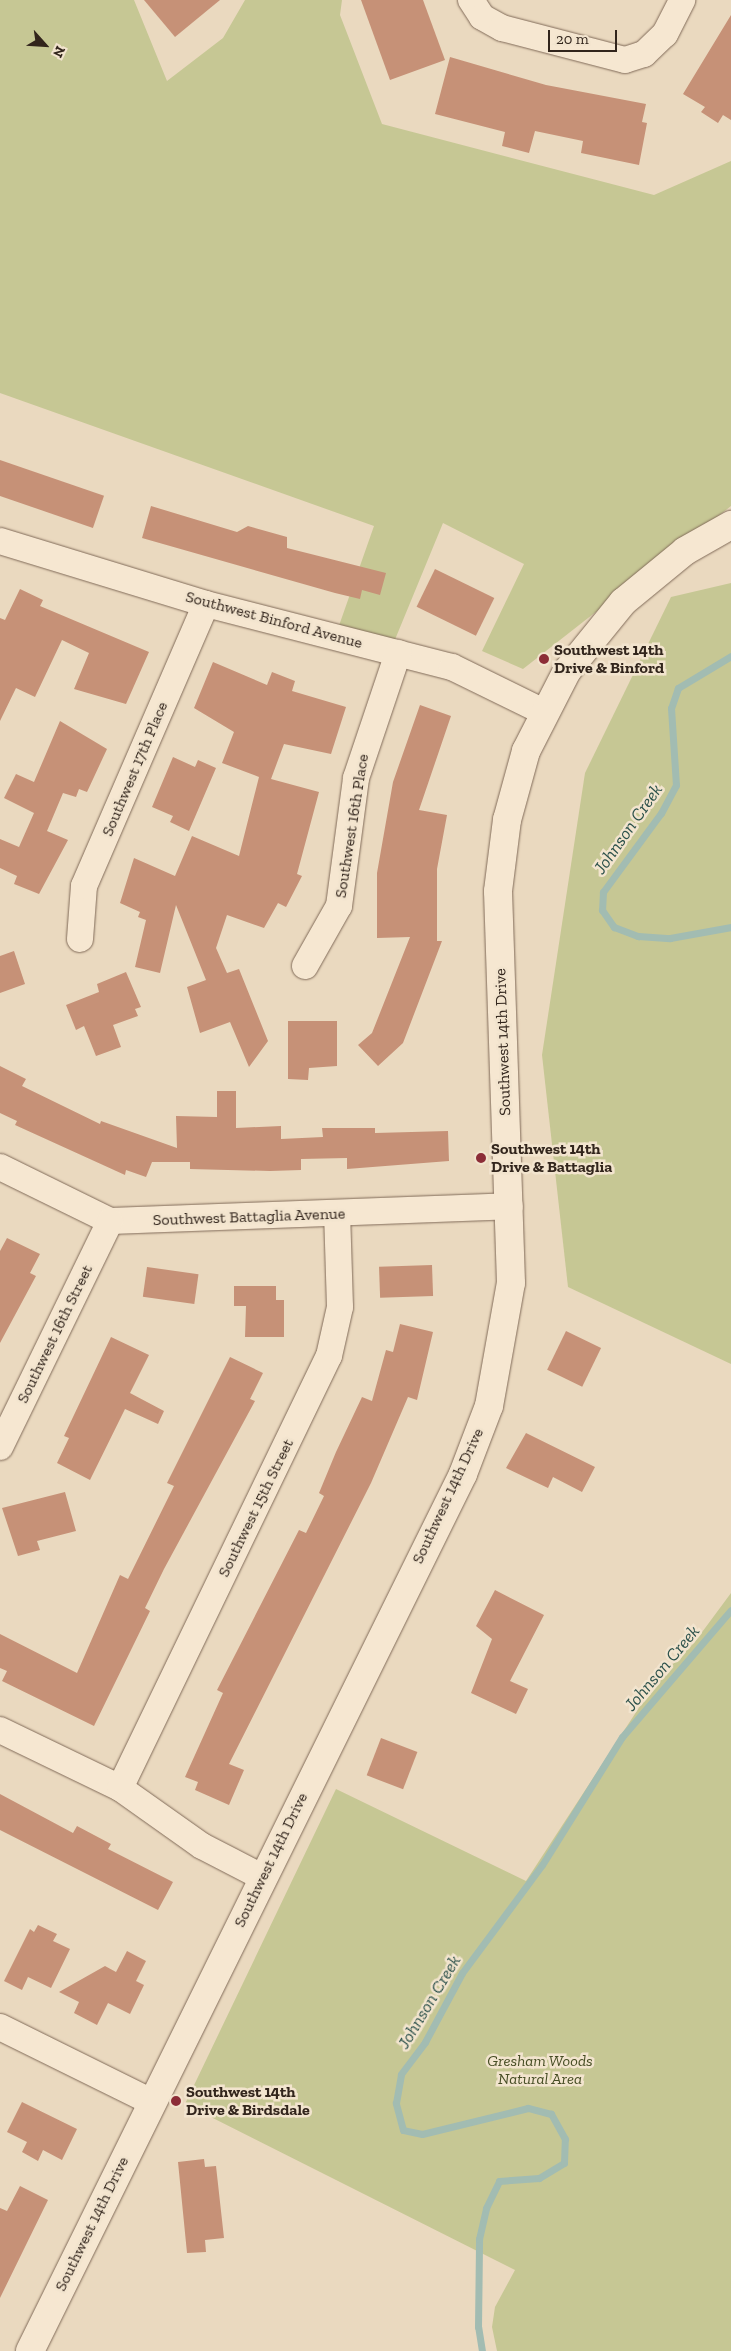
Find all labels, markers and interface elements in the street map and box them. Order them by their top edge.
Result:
north arrow [20,20,70,70]
scale bar [551,20,620,52]
text: 20 m [556,30,589,48]
text: N [49,43,69,60]
street label: Southwest Binford Avenue [183,587,365,653]
place label: Southwest 14th Drive & Binford [554,640,664,678]
marker: Southwest 14th Drive & Binford [538,653,550,665]
street label: Southwest 17th Place [98,699,172,839]
street label: Southwest 16th Place [331,753,373,899]
water label: Johnson Creek [589,780,667,878]
street label: Southwest 14th Drive [491,968,515,1116]
place label: Southwest 14th Drive & Battaglia [491,1139,612,1177]
marker: Southwest 14th Drive & Battaglia [475,1152,487,1164]
street label: Southwest Battaglia Avenue [152,1204,346,1230]
street label: Southwest 16th Street [13,1262,97,1406]
street label: Southwest 14th Drive [408,1425,488,1567]
street label: Southwest 15th Street [214,1436,298,1580]
water label: Johnson Creek [620,1621,704,1715]
street label: Southwest 14th Drive [230,1790,312,1930]
water label: Johnson Creek [393,1951,465,2053]
park label: Gresham Woods Natural Area [487,2051,593,2089]
place label: Southwest 14th Drive & Birdsdale [186,2082,310,2120]
marker: Southwest 14th Drive & Birdsdale [170,2095,182,2107]
street label: Southwest 14th Drive [51,2154,133,2294]

